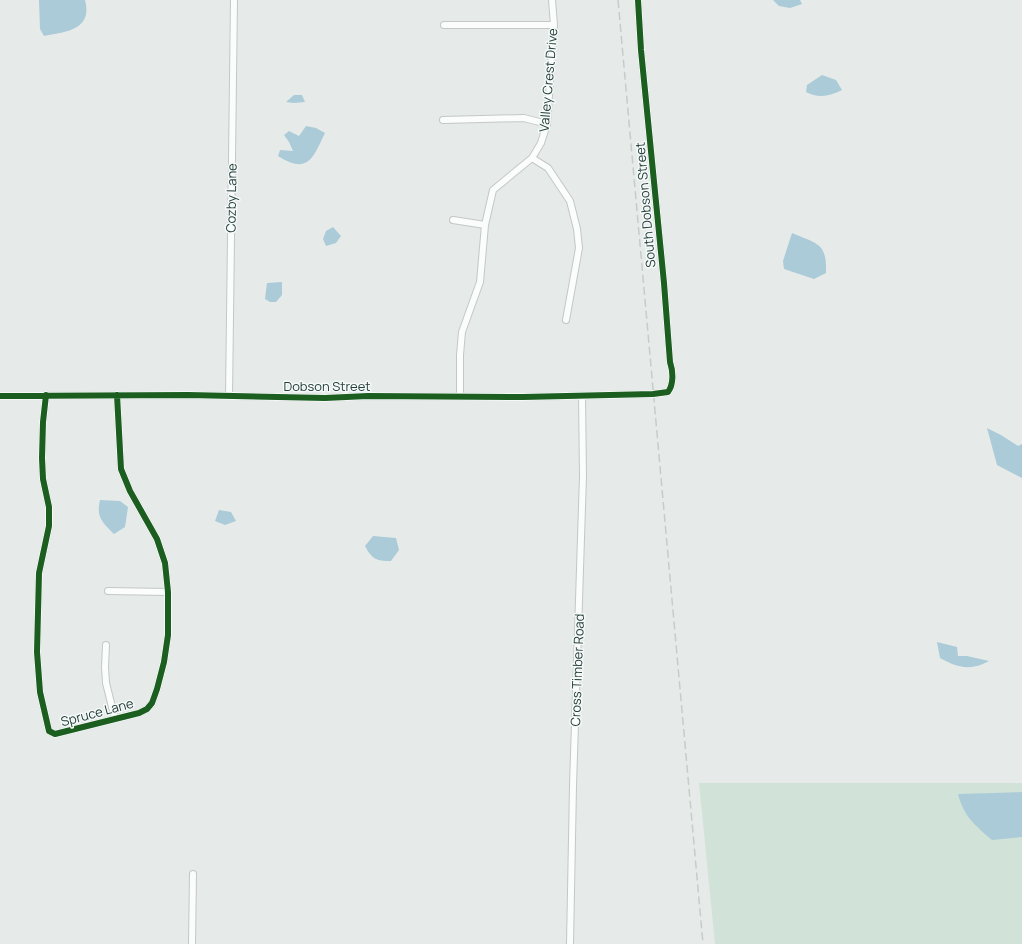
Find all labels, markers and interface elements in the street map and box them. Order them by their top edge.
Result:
street label: Valley Crest Drive [535,27,562,133]
street label: South Dobson Street [631,141,659,269]
street label: Cozby Lane [221,163,241,233]
street label: Dobson Street [283,377,371,395]
street label: Cross Timber Road [566,613,588,727]
street label: Spruce Lane [59,694,136,730]

